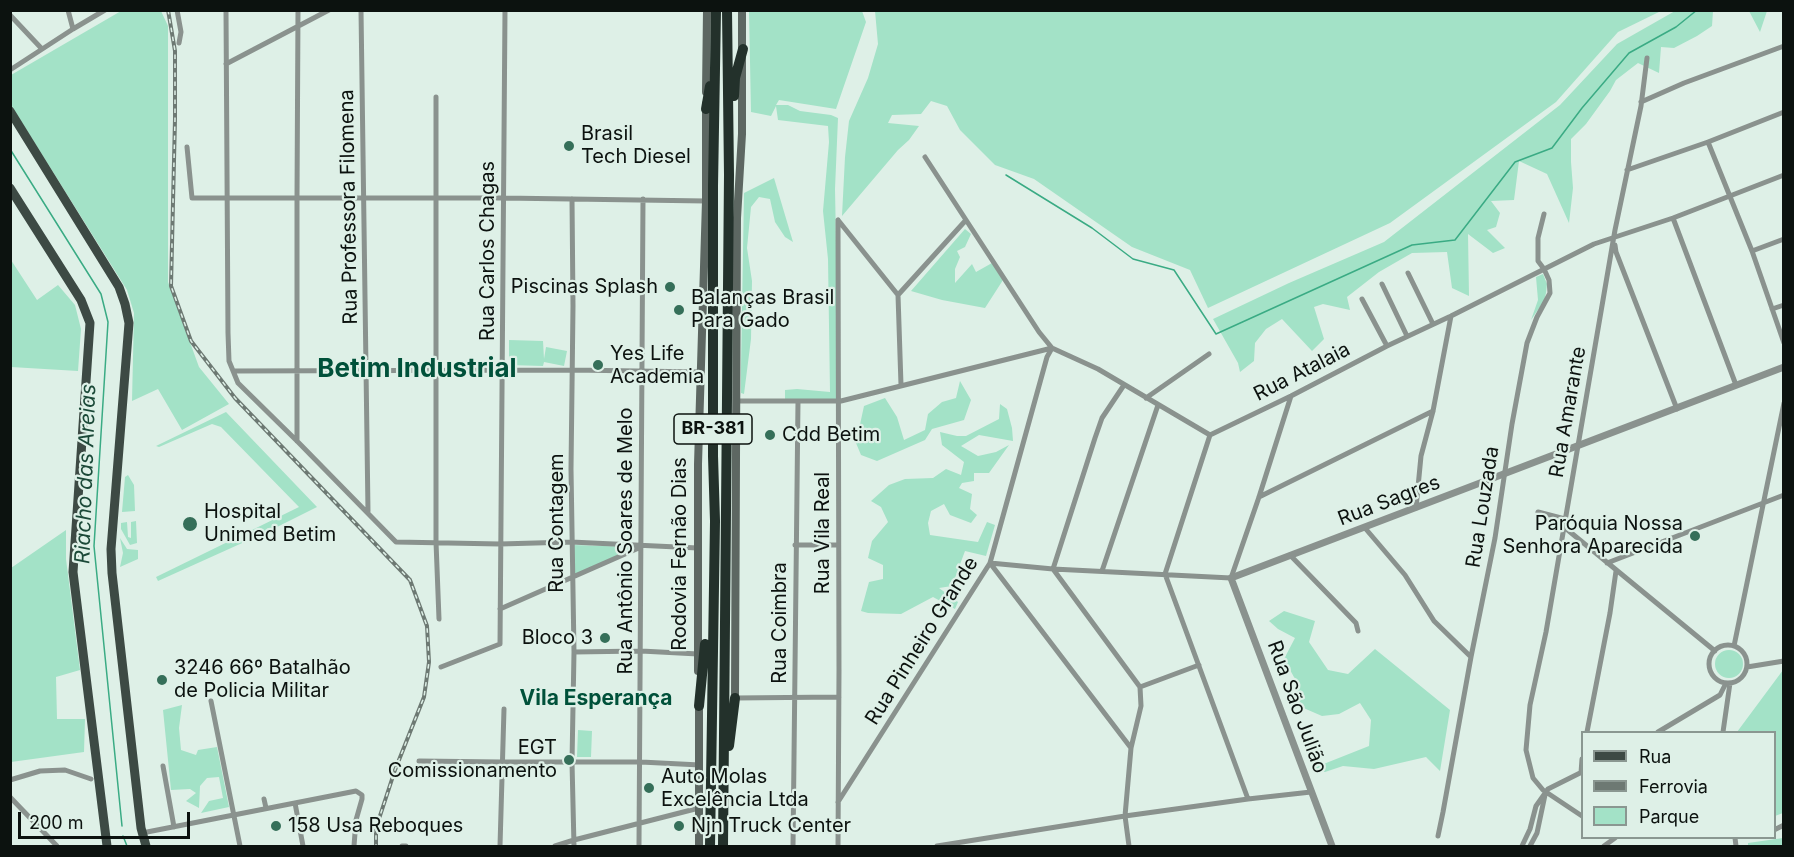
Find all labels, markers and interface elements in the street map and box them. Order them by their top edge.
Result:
street label: Rua Professora Filomena [335,89,363,325]
place label: Brasil Tech Diesel [581,122,691,169]
marker: Brasil Tech Diesel [562,139,576,153]
street label: Rua Carlos Chagas [476,161,500,341]
place label: Piscinas Splash [511,275,658,299]
marker: Piscinas Splash [663,280,677,294]
place label: Balanças Brasil Para Gado [691,286,834,333]
marker: Balanças Brasil Para Gado [672,303,686,317]
street label: Rua Atalaia [1250,337,1354,407]
place label: Yes Life Academia [610,342,704,389]
street label: Rua Amarante [1545,345,1591,479]
district label: Betim Industrial [317,353,517,385]
marker: Yes Life Academia [591,358,605,372]
water label: Riacho das Areias [70,383,102,565]
street label: Rua Antônio Soares de Melo [614,407,638,675]
road number: BR-381 [674,414,752,444]
place label: Cdd Betim [782,423,880,447]
marker: Cdd Betim [763,428,777,442]
street label: Rua Louzada [1462,445,1504,569]
street label: Rua Contagem [545,453,569,593]
street label: Rodovia Fernão Dias [668,457,692,651]
street label: Rua Sagres [1335,471,1443,531]
street label: Rua Vila Real [811,472,835,594]
place label: Hospital Unimed Betim [204,500,336,547]
place label: Paróquia Nossa Senhora Aparecida [1502,512,1683,559]
marker: Hospital Unimed Betim [181,515,199,533]
marker: Paróquia Nossa Senhora Aparecida [1688,529,1702,543]
street label: Rua Pinheiro Grande [861,553,983,729]
street label: Rua Coimbra [768,562,792,684]
place label: Bloco 3 [522,626,593,650]
marker: Bloco 3 [598,631,612,645]
street label: Rua São Julião [1262,637,1332,777]
place label: 3246 66º Batalhão de Policia Militar [174,656,351,703]
marker: 3246 66º Batalhão de Policia Militar [155,673,169,687]
district label: Vila Esperança [520,686,672,712]
legend [1581,731,1776,839]
place label: EGT Comissionamento [388,736,557,783]
text: Rua [1639,746,1671,767]
marker: EGT Comissionamento [562,753,576,767]
place label: Auto Molas Excelência Ltda [661,765,809,812]
text: Ferrovia [1639,776,1708,797]
marker: Auto Molas Excelência Ltda [642,781,656,795]
scale bar [21,800,194,838]
text: Parque [1639,806,1699,827]
text: 200 m [29,812,84,833]
place label: 158 Usa Reboques [288,814,463,838]
place label: Njn Truck Center [691,814,851,838]
marker: 158 Usa Reboques [269,819,283,833]
marker: Njn Truck Center [672,819,686,833]

